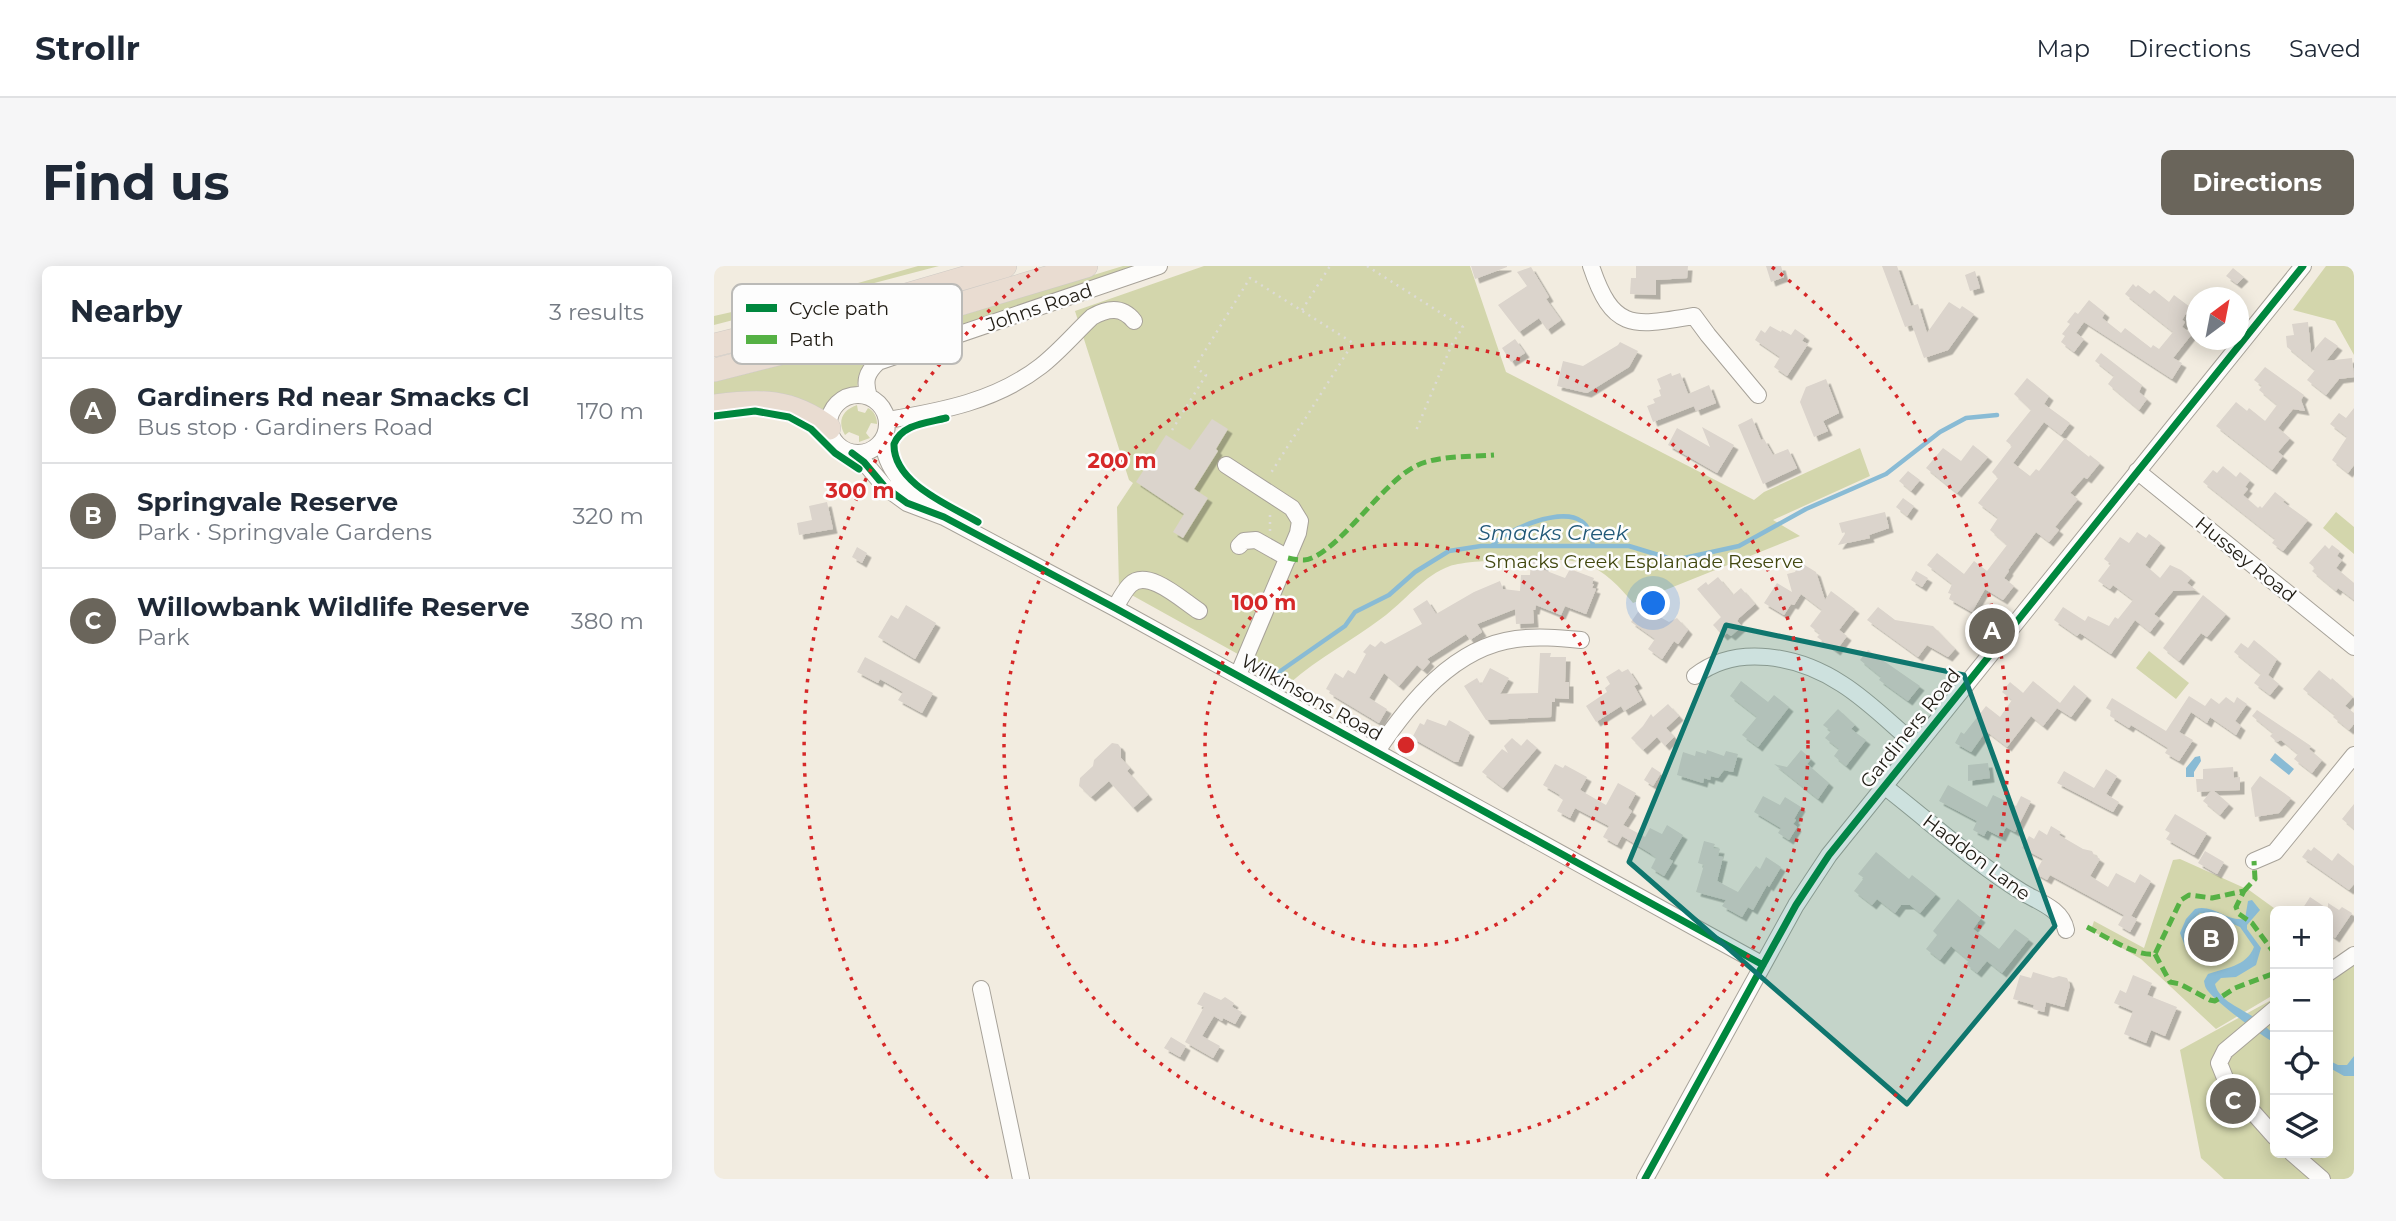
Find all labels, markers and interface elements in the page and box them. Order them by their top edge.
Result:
text: Strollr [35,28,140,68]
text: Map [2037,34,2090,63]
text: Directions [2128,34,2251,63]
text: Saved [2289,34,2361,63]
button: Directions [2161,150,2354,215]
text: Find us [42,153,230,212]
street label: Johns Road [982,279,1095,337]
legend [732,284,962,364]
north arrow [2186,287,2249,350]
text: Nearby [70,293,182,330]
text: Cycle path [789,297,889,320]
text: 3 results [549,298,644,326]
text: Path [789,328,834,351]
text: Gardiners Rd near Smacks Cl [137,381,530,413]
text: A [84,397,102,425]
text: 170 m [577,397,644,425]
text: Bus stop · Gardiners Road [137,413,433,441]
text: 200 m [1088,448,1156,473]
text: 300 m [825,478,894,503]
text: Springvale Reserve [137,486,398,518]
text: B [84,502,102,530]
text: 320 m [572,502,644,530]
street label: Hussey Road [2191,512,2301,607]
text: Park · Springvale Gardens [137,518,432,546]
water label: Smacks Creek [1478,520,1630,545]
park label: Smacks Creek Esplanade Reserve [1485,550,1803,573]
your location [1636,586,1670,620]
text: 100 m [1232,590,1296,615]
text: Willowbank Wildlife Reserve [137,591,530,623]
pin: A [1969,605,2015,657]
text: C [85,607,101,635]
text: 380 m [571,607,644,635]
text: Park [137,623,190,651]
street label: Wilkinsons Road [1237,649,1387,746]
street label: Gardiners Road [1855,664,1966,793]
centre of rings [1394,733,1418,757]
street label: Haddon Lane [1918,809,2035,905]
map controls [2270,906,2333,1158]
button: + [2270,906,2333,969]
pin: B [2188,913,2234,965]
button: − [2270,969,2333,1032]
button: locate [2270,1032,2333,1095]
pin: C [2210,1075,2256,1127]
button: layers [2270,1095,2333,1158]

